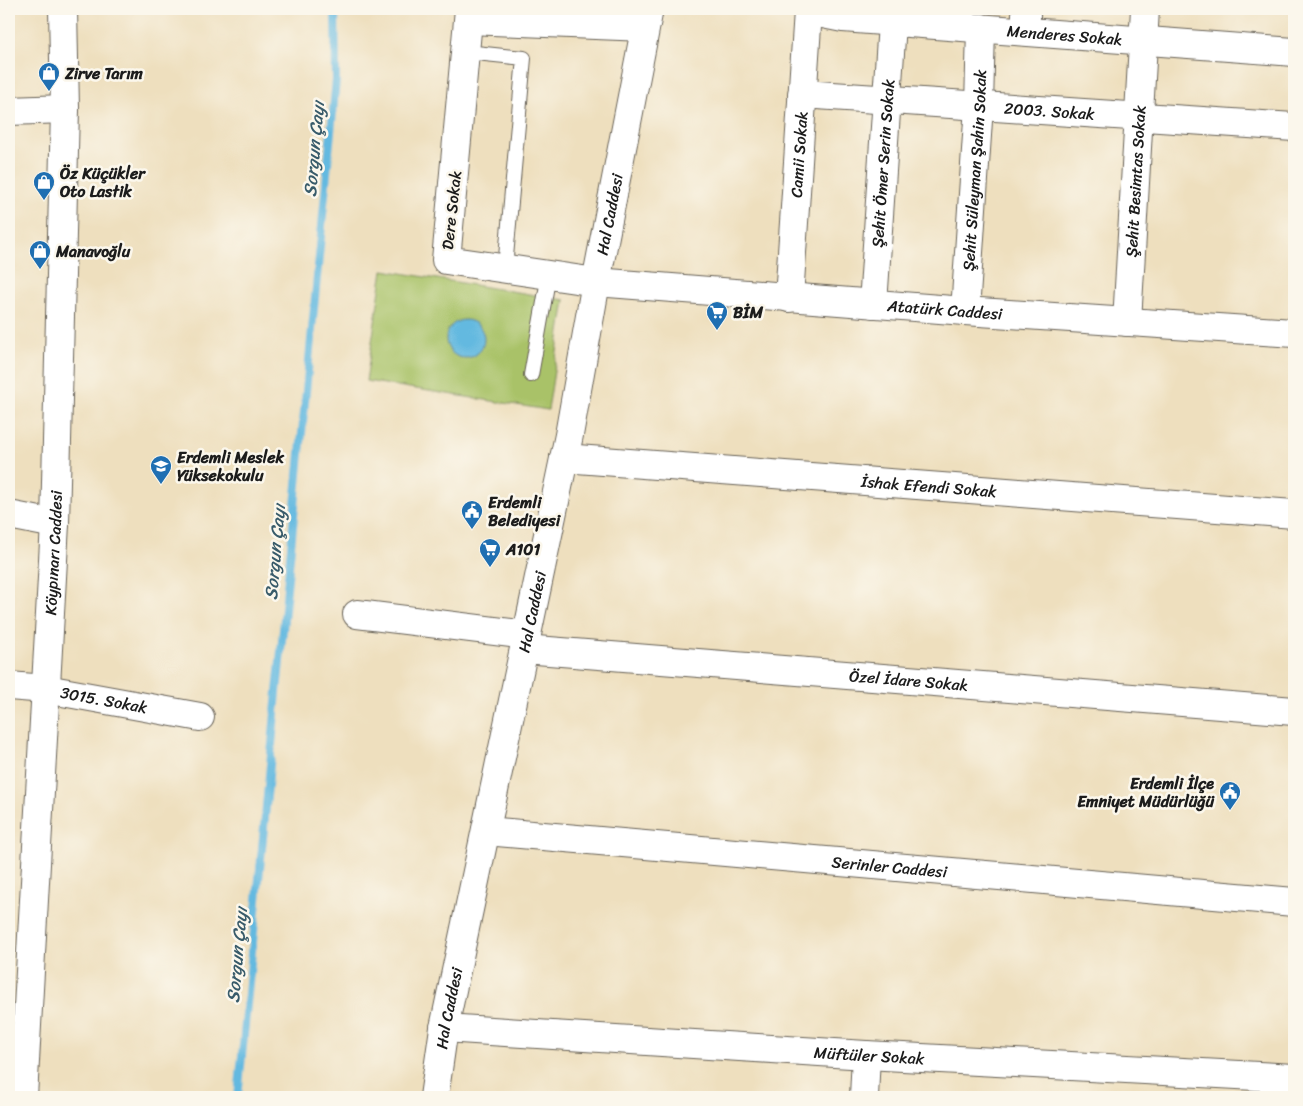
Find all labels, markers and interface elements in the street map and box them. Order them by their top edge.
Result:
street label: Menderes Sokak [1006,16,1123,54]
place label: Zirve Tarım [64,59,144,88]
shop icon: Zirve Tarım [37,61,61,92]
street label: Şehit Süleyman Şahin Sokak [954,69,995,272]
street label: Şehit Ömer Serin Sokak [863,78,903,248]
street label: 2003. Sokak [1003,94,1096,129]
water label: Sorgun Çayı [294,98,334,198]
street label: Şehit Besimtas Sokak [1117,104,1154,258]
street label: Camii Sokak [782,110,816,199]
place label: Öz Küçükler Oto Lastik [59,159,146,206]
street label: Dere Sokak [433,169,470,251]
shop icon: Öz Küçükler Oto Lastik [32,170,56,201]
street label: Hal Caddesi [588,171,632,258]
place label: Manavoğlu [55,237,131,266]
shop icon: Manavoğlu [28,239,52,270]
street label: Atatürk Caddesi [885,291,1004,329]
place label: BİM [733,298,763,327]
supermarket icon: BİM [705,300,729,331]
place label: Erdemli Meslek Yüksekokulu [177,443,284,490]
school or university icon: Erdemli Meslek Yüksekokulu [149,454,173,485]
street label: İshak Efendi Sokak [859,467,998,506]
place label: Erdemli Belediyesi [488,488,562,535]
street label: Köypınarı Caddesi [36,489,71,616]
public building icon: Erdemli Belediyesi [460,499,484,530]
water label: Sorgun Çayı [255,501,295,601]
place label: A101 [505,535,540,564]
supermarket icon: A101 [478,537,502,568]
street label: Hal Caddesi [510,568,555,655]
street label: Özel İdare Sokak [848,661,969,700]
street label: 3015. Sokak [58,678,150,722]
place label: Erdemli İlçe Emniyet Müdürlüğü [1077,769,1215,816]
public building icon: Erdemli İlçe Emniyet Müdürlüğü [1218,780,1242,811]
street label: Serinler Caddesi [830,847,949,887]
water label: Sorgun Çayı [217,904,257,1004]
street label: Hal Caddesi [427,964,471,1051]
street label: Müftüler Sokak [813,1038,926,1073]

